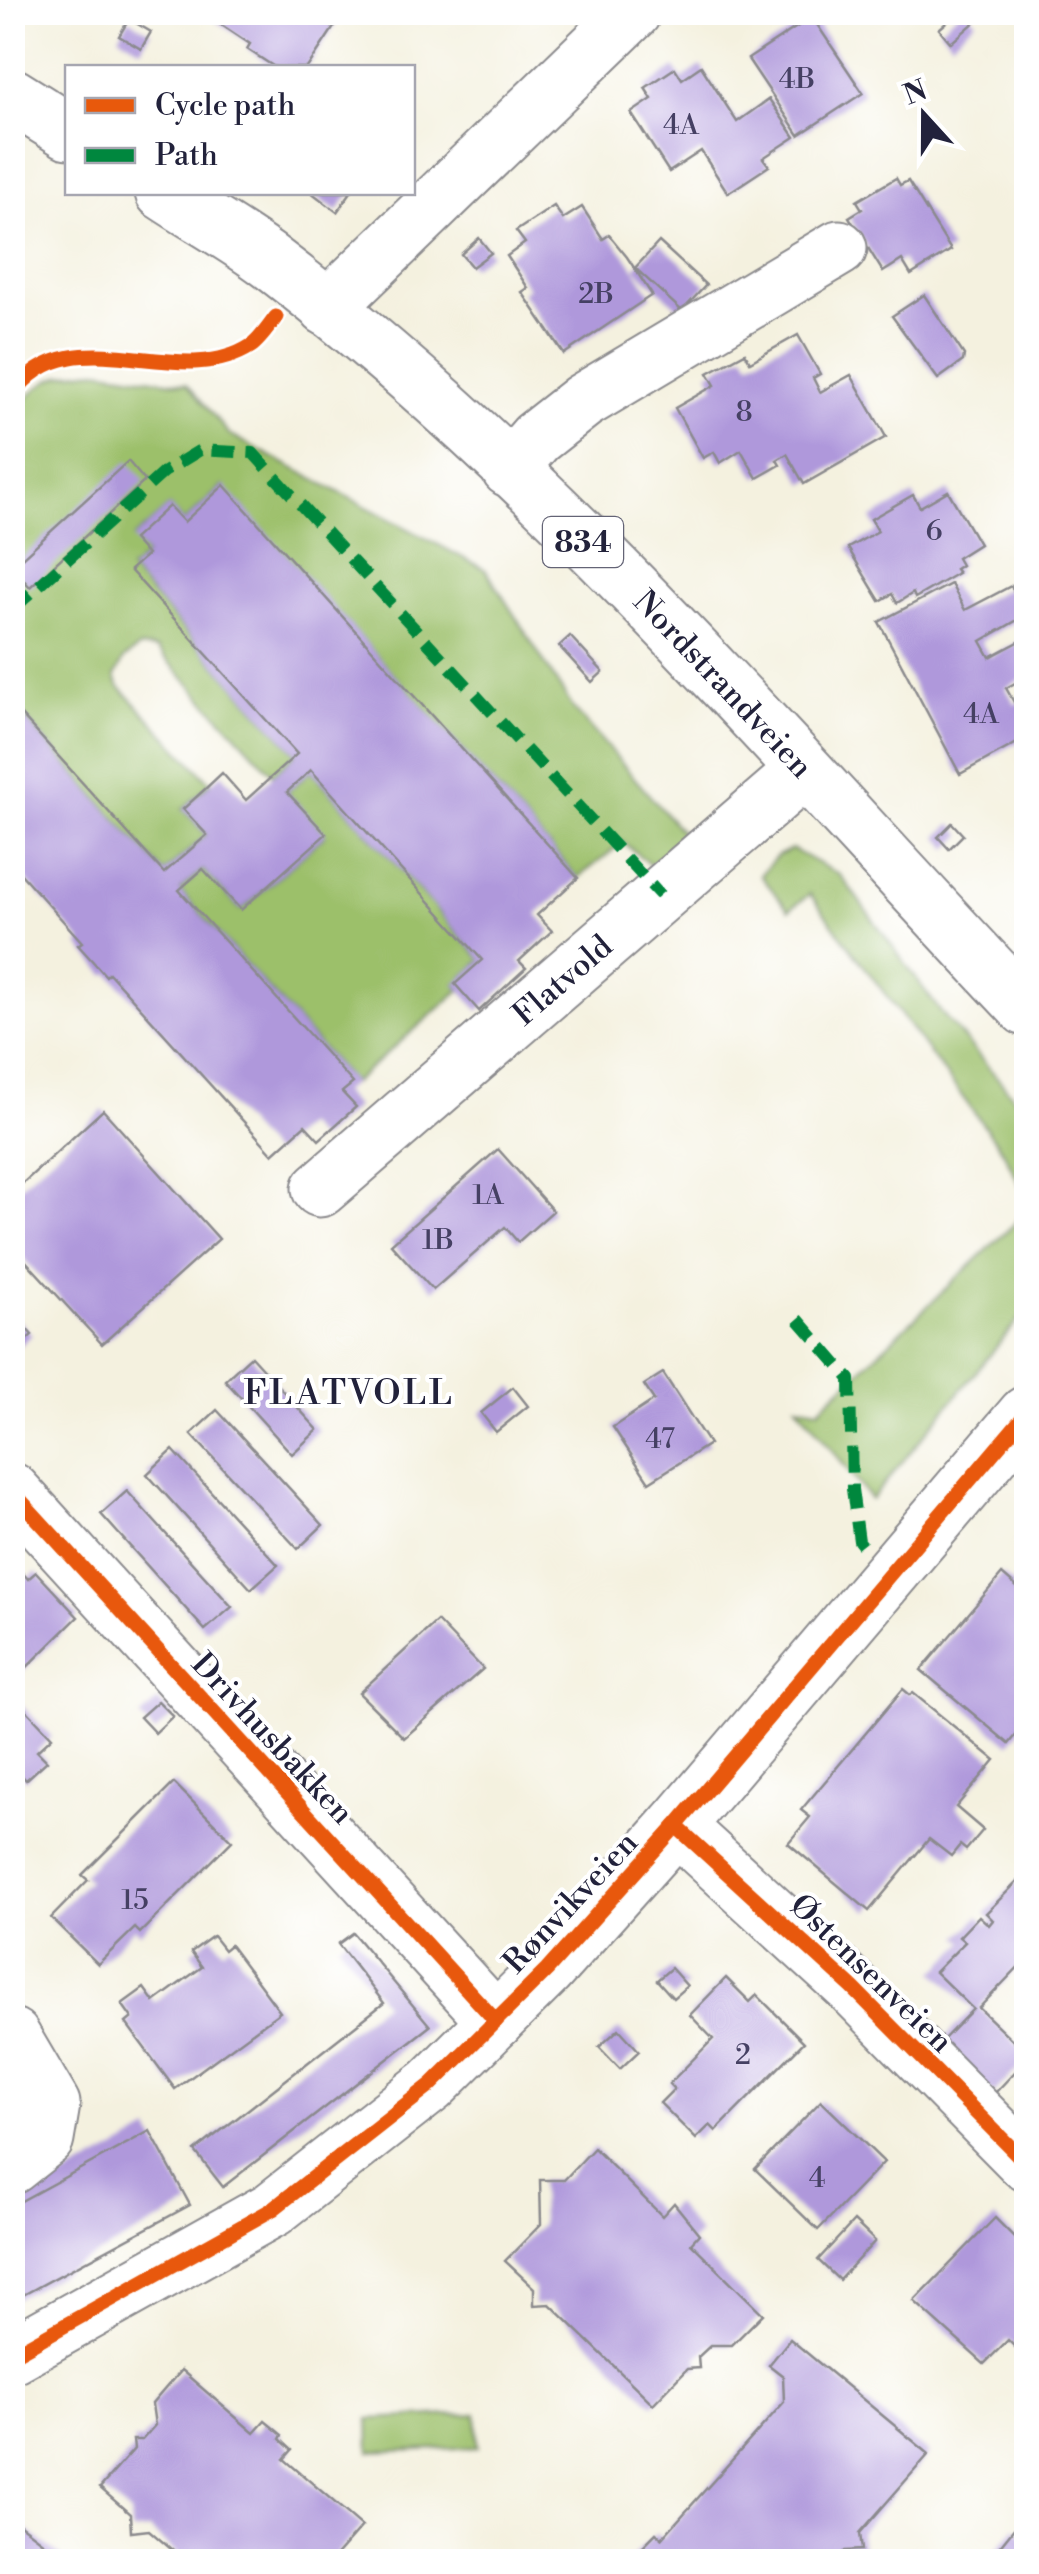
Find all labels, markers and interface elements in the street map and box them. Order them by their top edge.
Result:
house number: 4B [779,62,815,97]
legend [65,65,415,195]
north arrow [874,65,974,165]
text: N [899,73,932,113]
text: Cycle path [155,87,295,125]
house number: 4A [663,108,700,143]
text: Path [155,137,218,175]
house number: 2B [578,277,614,312]
house number: 8 [735,395,753,430]
house number: 6 [926,514,943,549]
road number: 834 [543,517,623,567]
street label: Nordstrandveien [625,582,821,787]
house number: 4A [963,697,1000,732]
street label: Flatvold [505,927,621,1035]
house number: 1A [472,1178,504,1213]
house number: 1B [422,1223,454,1258]
district label: FLATVOLL [244,1372,454,1415]
house number: 47 [645,1422,675,1457]
street label: Drivhusbakken [183,1645,362,1833]
street label: Rønvikveien [495,1823,647,1982]
house number: 15 [121,1883,149,1918]
street label: Østensenveien [782,1886,961,2061]
house number: 2 [735,2038,751,2073]
house number: 4 [809,2161,825,2196]

